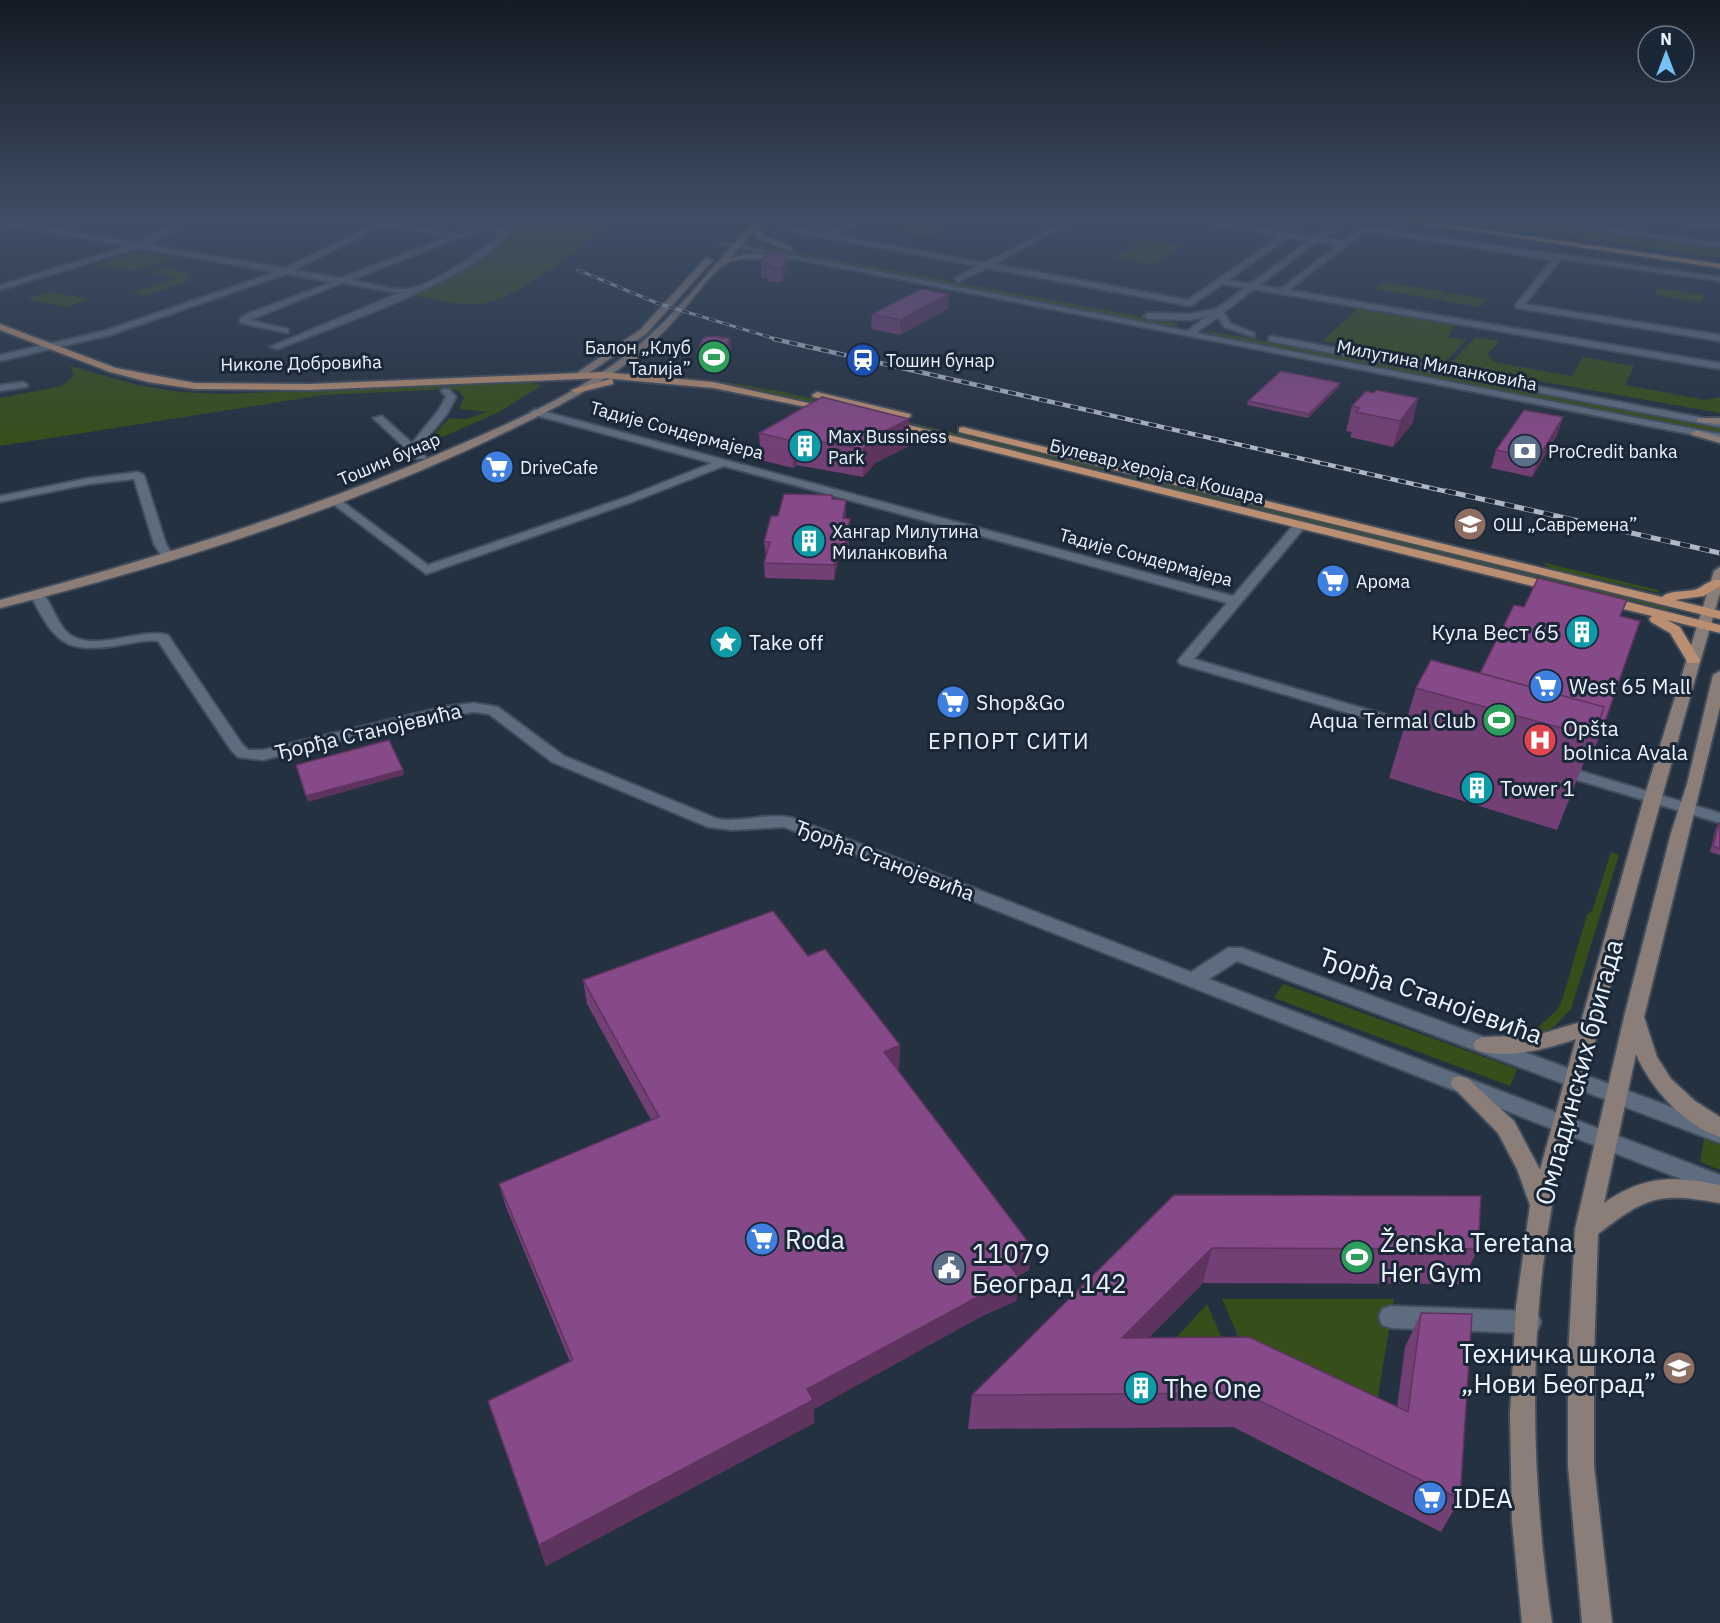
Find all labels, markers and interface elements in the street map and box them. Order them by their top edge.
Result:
north arrow [1636,24,1696,84]
text: N [1660,29,1672,49]
street label: Милутина Миланковића [1335,334,1540,396]
place label: Балон „Клуб Талија” [585,336,691,380]
sports icon: Балон „Клуб Талија” [696,339,732,375]
station icon: Тошин бунар [845,342,881,378]
place label: Тошин бунар [886,349,995,372]
street label: Николе Добровића [220,350,382,376]
street label: Тадије Сондермајера [588,396,767,464]
place label: Max Bussiness Park [828,425,947,469]
street label: Тошин бунар [334,427,444,491]
building icon: Max Bussiness Park [787,428,823,464]
street label: Булевар хероја са Кошара [1047,433,1267,509]
bank icon: ProCredit banka [1507,433,1543,469]
place label: ProCredit banka [1548,440,1678,463]
supermarket icon: DriveCafe [479,449,515,485]
place label: DriveCafe [520,456,598,479]
school or university icon: ОШ „Савремена” [1452,506,1488,542]
place label: ОШ „Савремена” [1493,513,1638,536]
place label: Хангар Милутина Миланковића [832,520,979,564]
building icon: Хангар Милутина Миланковића [791,523,827,559]
street label: Тадије Сондермајера [1057,523,1236,591]
supermarket icon: Арома [1315,563,1351,599]
place label: Арома [1356,570,1411,593]
building icon: Кула Вест 65 [1564,614,1600,650]
place label: Кула Вест 65 [1431,618,1559,646]
place icon: Take off [708,624,744,660]
place label: Take off [749,628,823,656]
supermarket icon: West 65 Mall [1528,668,1564,704]
place label: West 65 Mall [1569,672,1691,700]
supermarket icon: Shop&Go [935,684,971,720]
place label: Shop&Go [976,688,1065,716]
street label: Ђорђа Станојевића [272,696,464,766]
sports icon: Aqua Termal Club [1481,702,1517,738]
place label: Aqua Termal Club [1309,706,1476,734]
place label: Opšta bolnica Avala [1563,714,1688,766]
hospital icon: Opšta bolnica Avala [1522,722,1558,758]
district label: ЕРПОРТ СИТИ [928,726,1090,755]
building icon: Tower 1 [1459,770,1495,806]
place label: Tower 1 [1500,774,1575,802]
street label: Ђорђа Станојевића [791,813,979,907]
street label: Омладинских бригада [1526,935,1630,1209]
street label: Ђорђа Станојевића [1314,939,1548,1051]
supermarket icon: Roda [744,1221,780,1257]
place label: Roda [785,1222,845,1256]
place label: Ženska Teretana Her Gym [1380,1225,1573,1289]
place label: 11079 Београд 142 [972,1236,1127,1300]
sports icon: Ženska Teretana Her Gym [1339,1239,1375,1275]
public building icon: 11079 Београд 142 [931,1250,967,1286]
place label: Техничка школа „Нови Београд” [1459,1336,1656,1400]
school or university icon: Техничка школа „Нови Београд” [1661,1350,1697,1386]
building icon: The One [1123,1370,1159,1406]
place label: The One [1164,1371,1262,1405]
supermarket icon: IDEA [1412,1480,1448,1516]
place label: IDEA [1453,1481,1513,1515]

